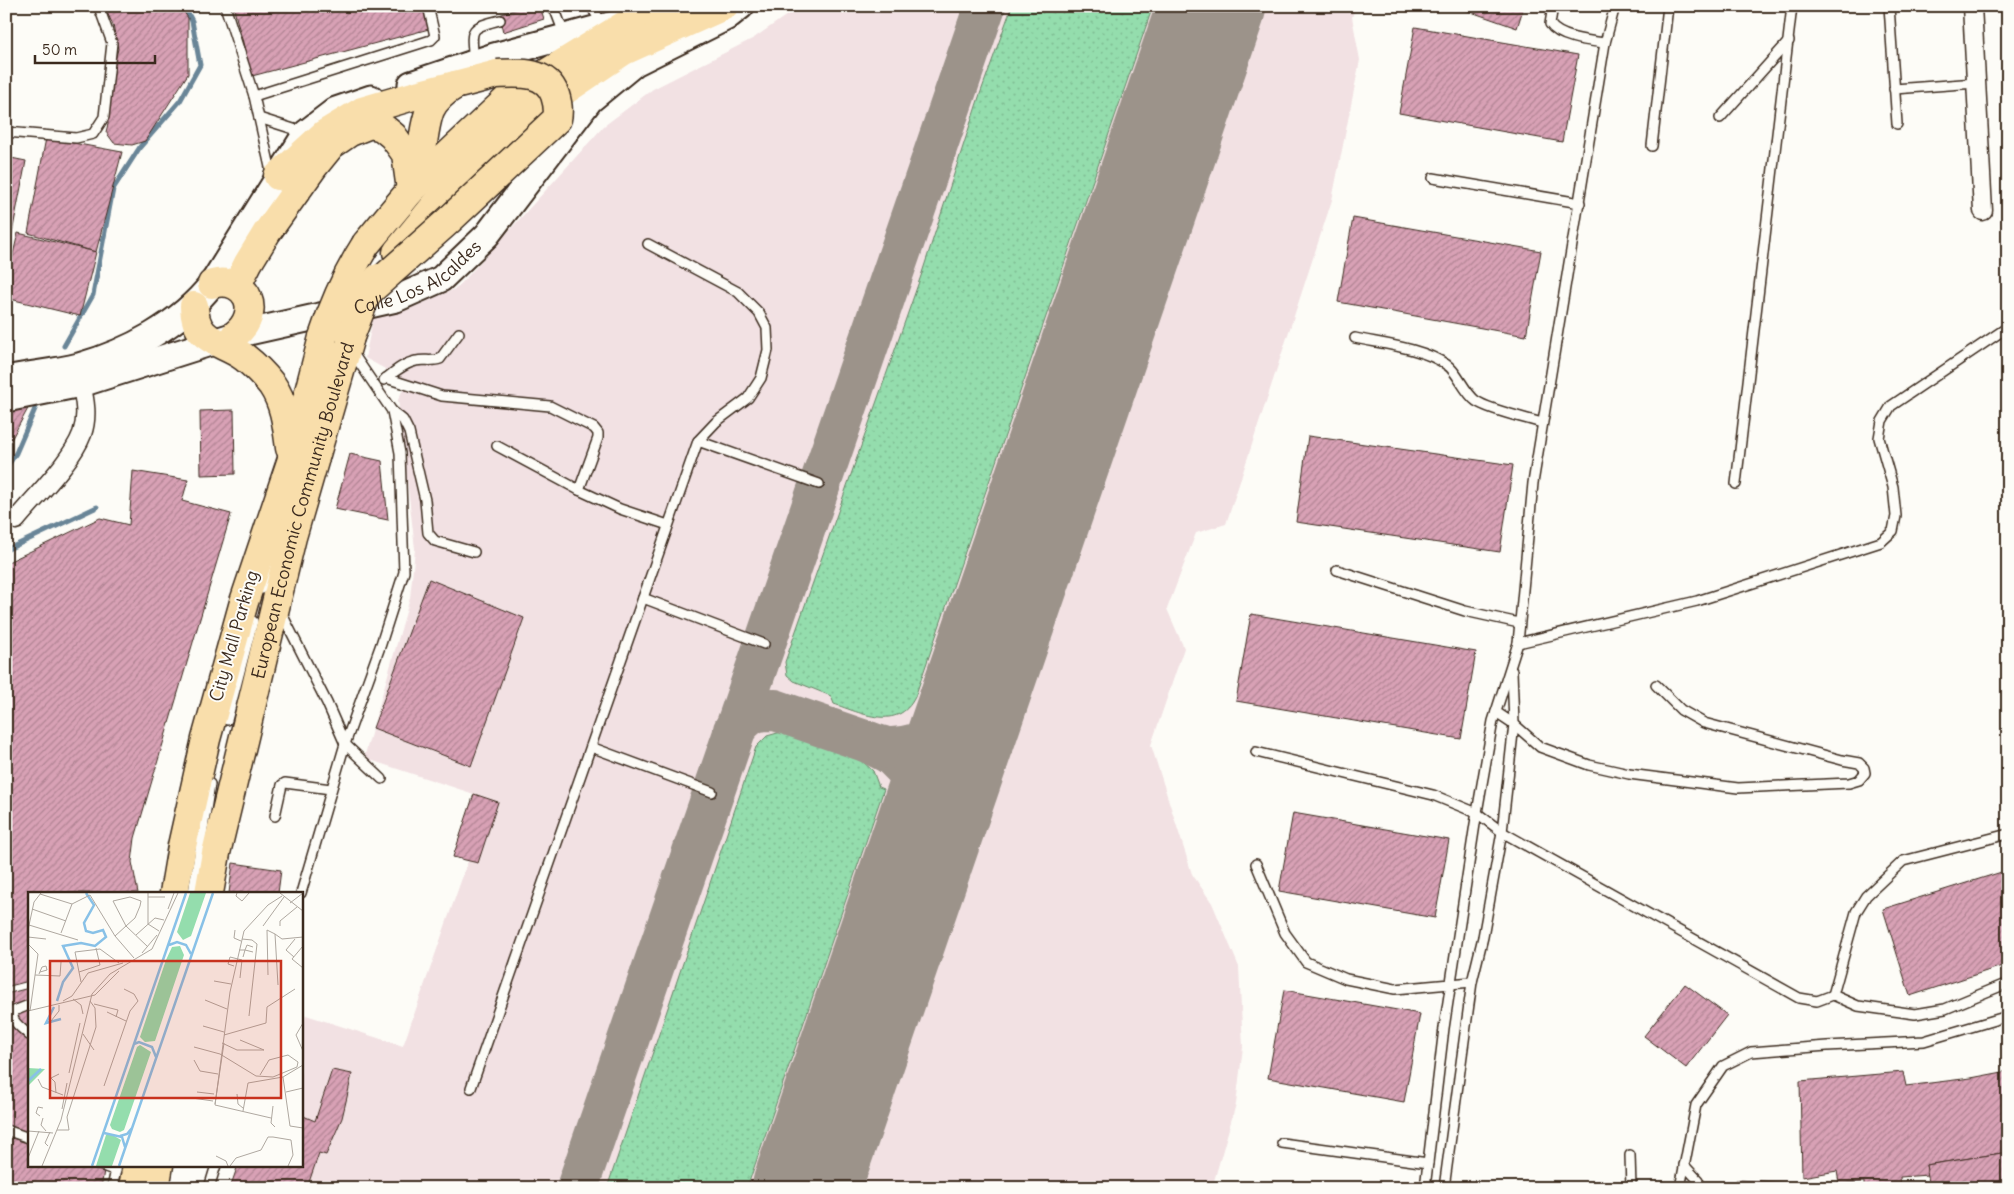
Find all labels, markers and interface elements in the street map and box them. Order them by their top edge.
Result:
scale bar [35,32,155,64]
text: 50 m [42,40,77,59]
street label: Calle Los Alcaldes [352,235,486,319]
street label: European Economic Community Boulevard [246,339,359,681]
street label: City Mall Parking [204,568,263,704]
inset map [28,892,302,1166]

